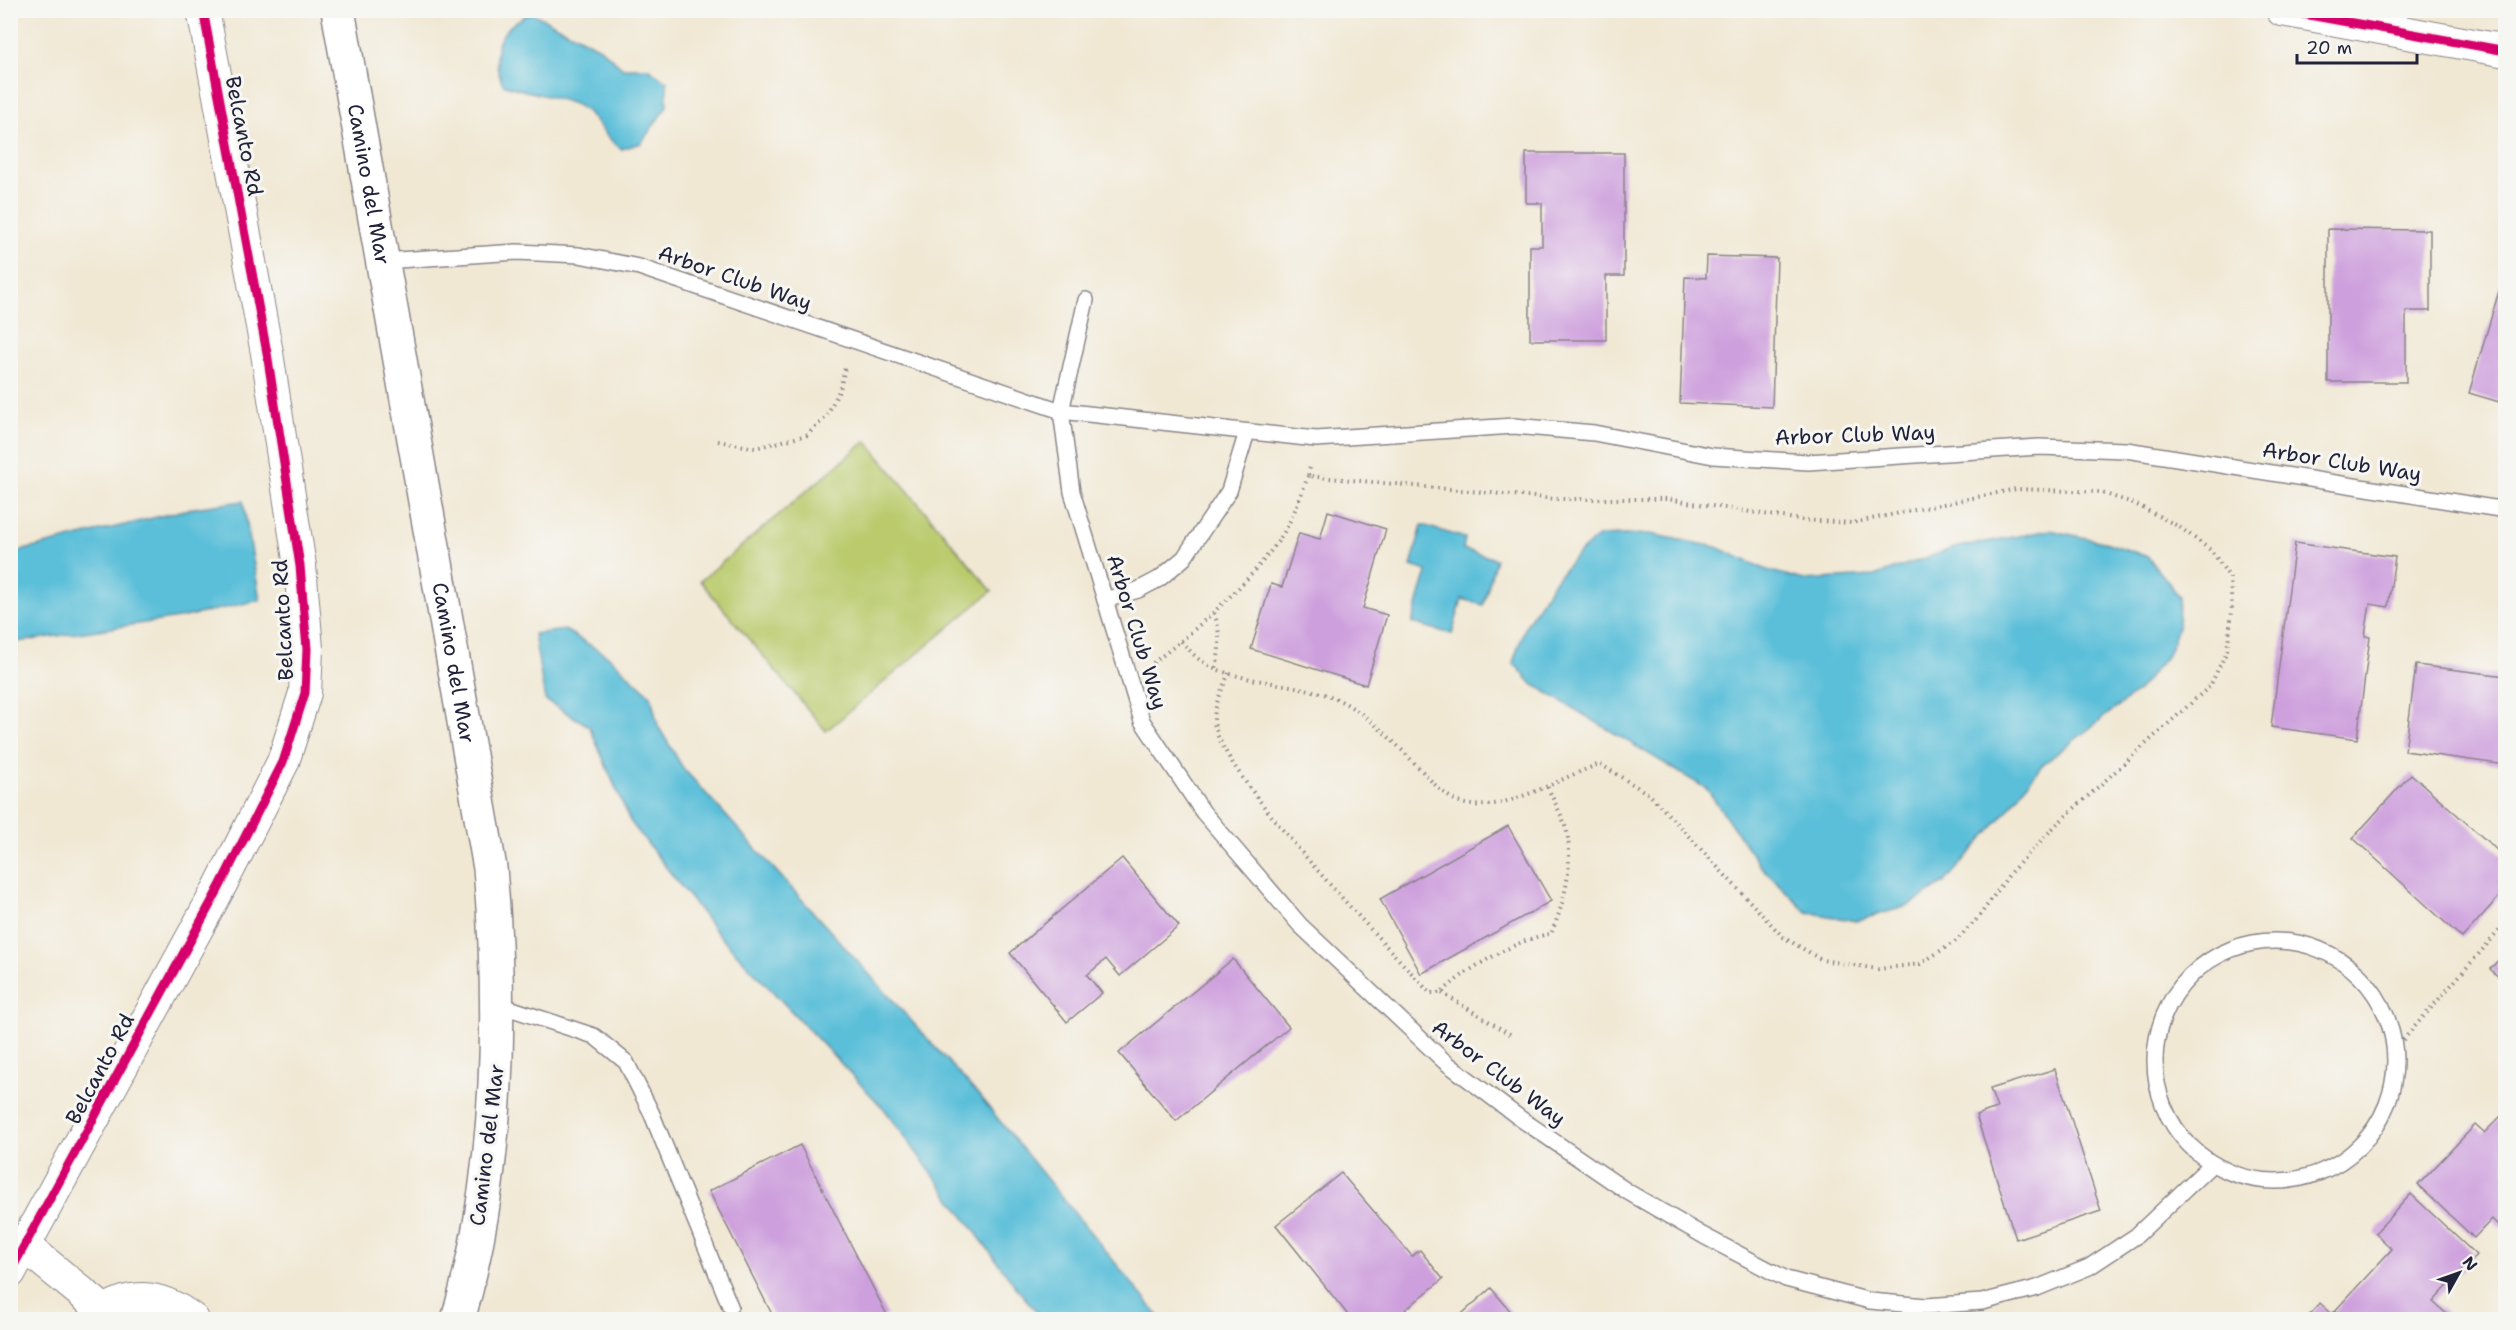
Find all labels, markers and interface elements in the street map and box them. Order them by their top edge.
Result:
scale bar [2297,27,2417,65]
text: 20 m [2306,36,2352,60]
street label: Belcanto Rd [219,74,269,198]
street label: Camino del Mar [341,102,397,267]
street label: Arbor Club Way [654,239,816,317]
street label: Arbor Club Way [1774,418,1936,452]
street label: Arbor Club Way [2260,436,2424,488]
street label: Arbor Club Way [1100,551,1174,713]
street label: Belcanto Rd [266,559,300,681]
street label: Camino del Mar [426,580,482,746]
street label: Belcanto Rd [59,1009,141,1129]
street label: Arbor Club Way [1426,1013,1572,1133]
street label: Camino del Mar [463,1062,511,1228]
north arrow [2429,1243,2489,1303]
text: N [2458,1252,2482,1275]

